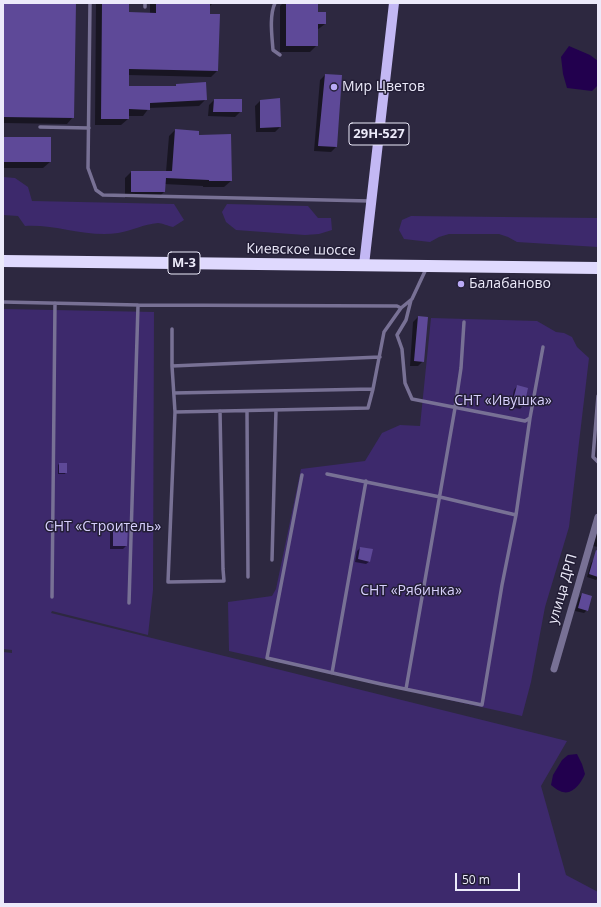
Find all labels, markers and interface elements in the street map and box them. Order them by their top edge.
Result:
place label: Мир Цветов [342,79,425,95]
marker: Мир Цветов [329,82,339,92]
road number: 29Н-527 [349,123,409,145]
street label: Киевское шоссе [246,241,356,259]
road number: М-3 [168,252,200,274]
place label: Балабаново [469,276,551,292]
marker: Балабаново [456,279,466,289]
park label: СНТ «Ивушка» [454,393,552,409]
park label: СНТ «Строитель» [45,519,161,535]
street label: улица ДРП [545,552,581,626]
park label: СНТ «Рябинка» [360,583,462,599]
scale bar [457,865,522,891]
text: 50 m [462,871,490,888]

